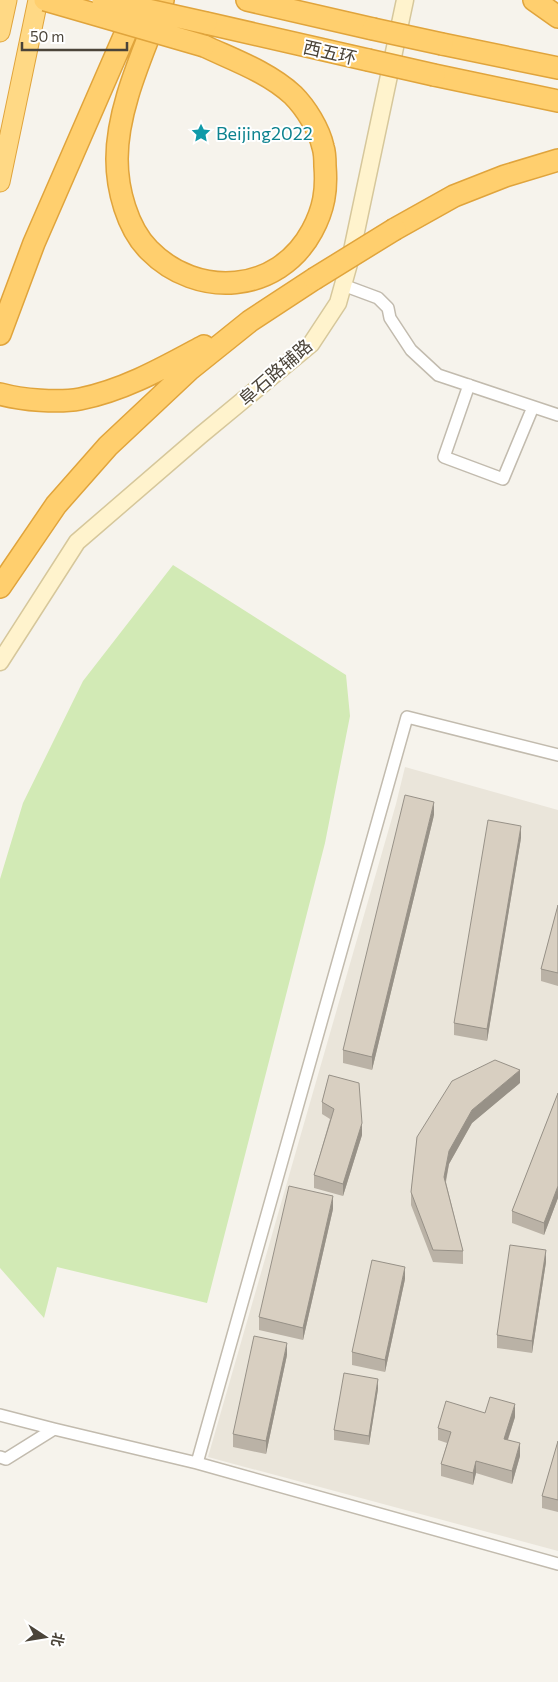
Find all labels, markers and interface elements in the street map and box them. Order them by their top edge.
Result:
scale bar [22,20,128,52]
text: 50 m [30,27,64,45]
street label: 西五环 [301,35,359,69]
place icon: Beijing2022 [190,122,212,144]
place label: Beijing2022 [216,122,313,144]
street label: 阜石路辅路 [234,334,316,410]
north arrow [20,1612,70,1662]
text: 北 [48,1631,68,1648]

